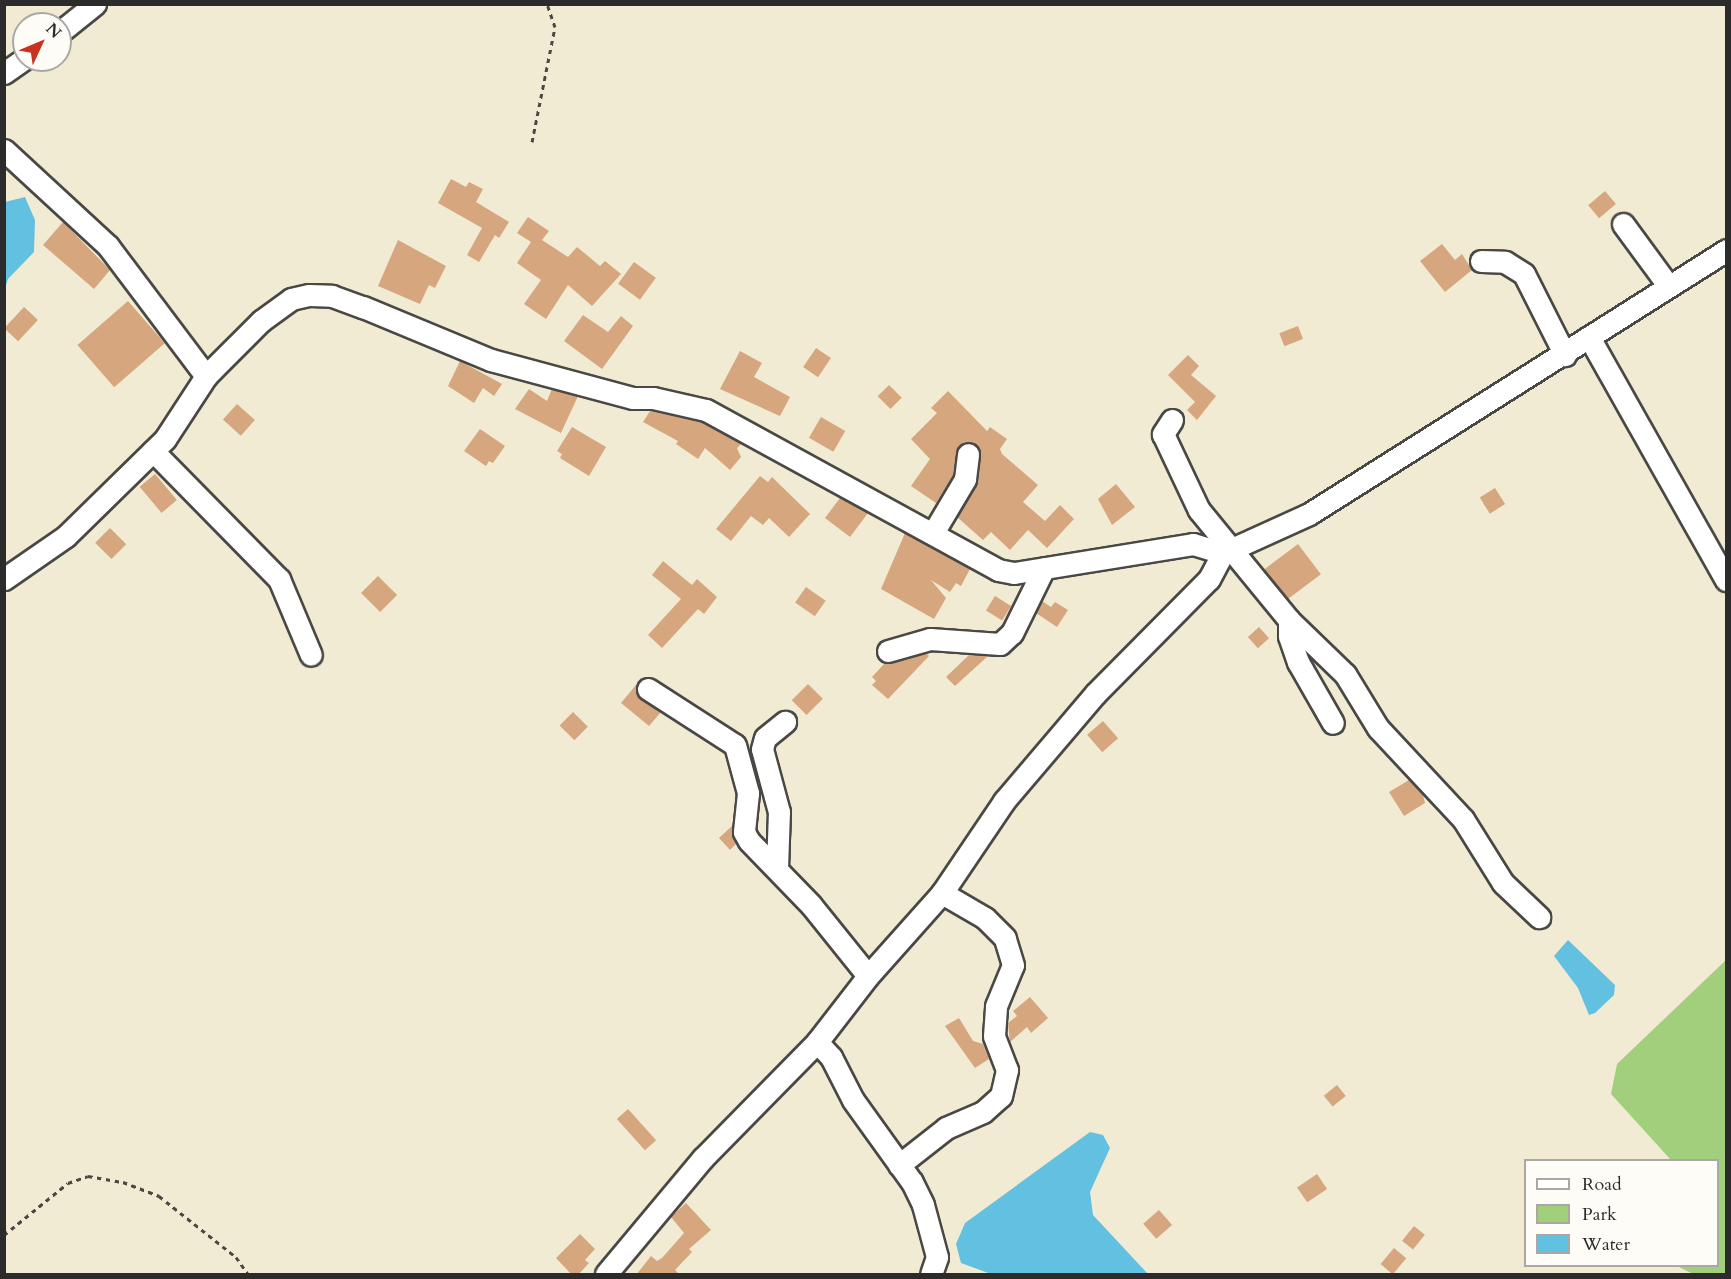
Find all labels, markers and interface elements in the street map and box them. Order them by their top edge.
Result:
north arrow [12,12,72,72]
text: N [41,18,66,44]
legend [1524,1159,1719,1267]
text: Road [1582,1172,1622,1197]
text: Park [1582,1202,1617,1227]
text: Water [1582,1232,1630,1257]

